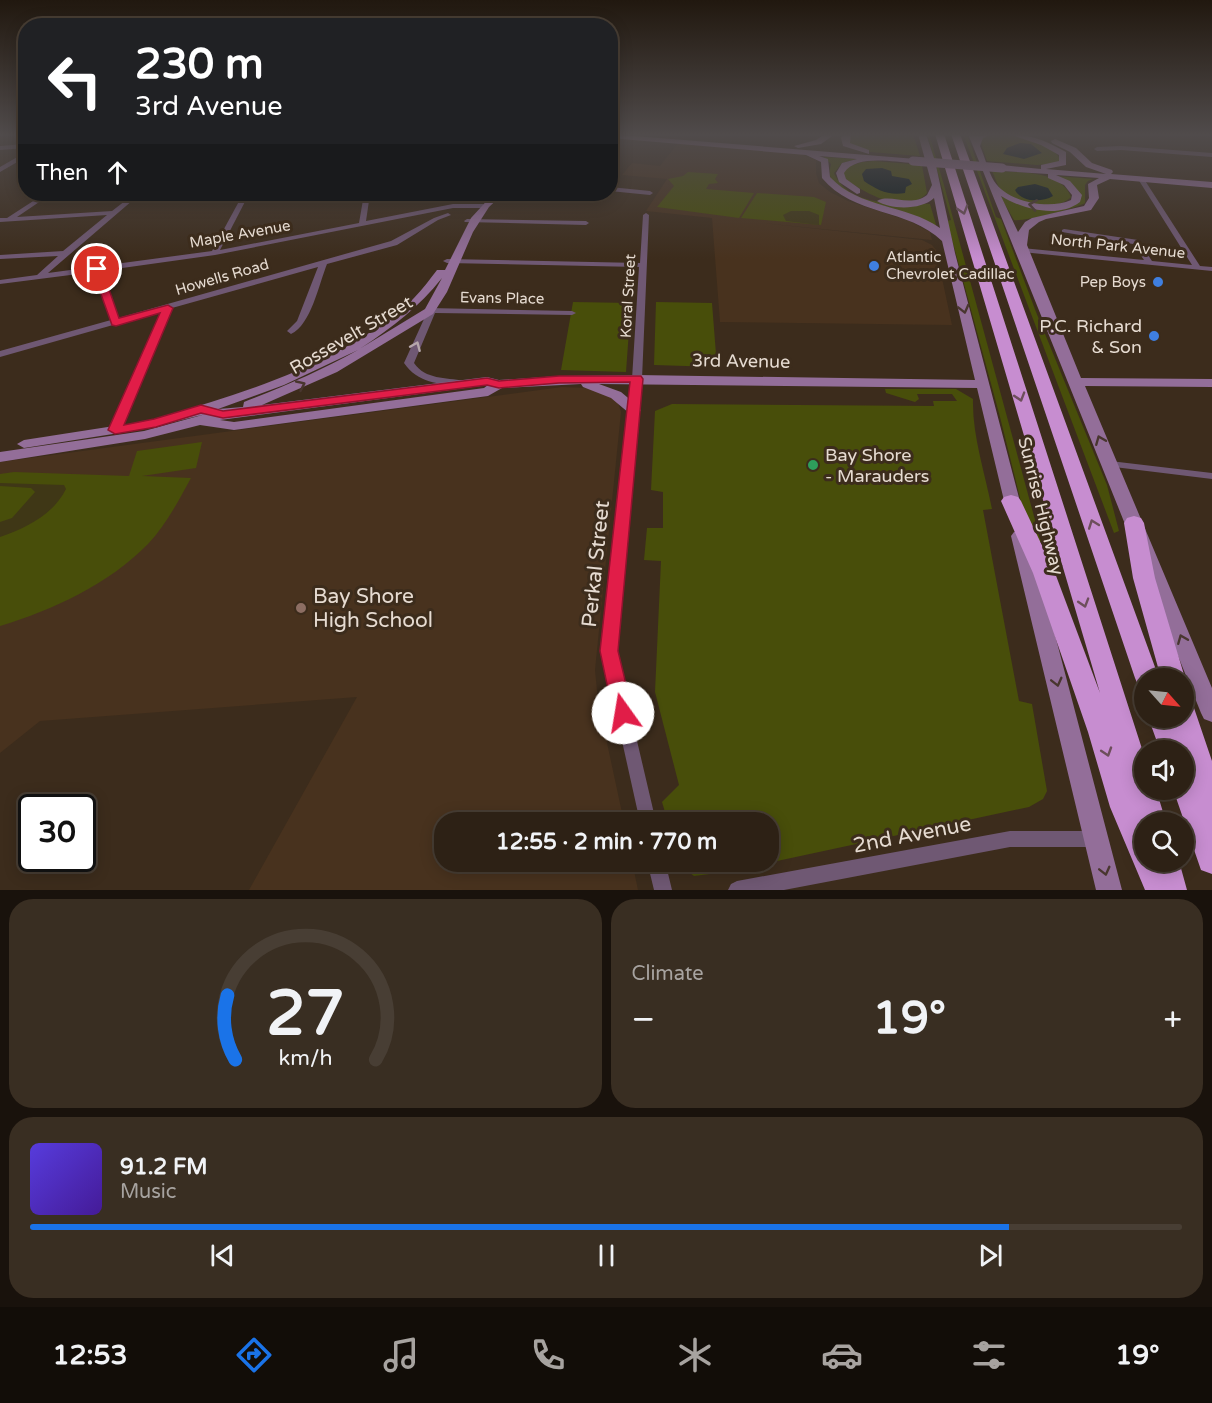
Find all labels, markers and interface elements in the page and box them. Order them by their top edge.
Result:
text: 230 m [135,39,264,90]
icon: left [36,42,114,120]
text: 3rd Avenue [135,90,283,123]
icon: ahead [101,156,134,189]
text: Then [36,160,89,186]
one-way arrow [1028,199,1038,212]
one-way arrow [956,204,968,215]
street label: Maple Avenue [188,216,292,252]
street label: North Park Avenue [1050,230,1186,262]
pin [71,243,122,294]
place label: Atlantic Chevrolet Cadillac [886,248,1014,283]
icon: arrive [80,252,113,285]
street label: Koral Street [617,253,639,338]
street label: Howells Road [173,255,271,299]
marker: Atlantic Chevrolet Cadillac [867,259,881,273]
place label: Pep Boys [1080,273,1146,291]
marker: Pep Boys [1151,275,1165,289]
street label: Evans Place [460,288,544,308]
street label: Rossevelt Street [286,291,416,379]
one-way arrow [957,304,970,314]
place label: P.C. Richard & Son [1039,315,1142,358]
marker: P.C. Richard & Son [1147,329,1161,343]
one-way arrow [409,341,421,352]
street label: 3rd Avenue [692,349,790,373]
one-way arrow [294,380,305,392]
one-way arrow [1013,391,1025,402]
street label: Sunrise Highway [1013,435,1069,578]
one-way arrow [1095,435,1107,446]
place label: Bay Shore - Marauders [825,444,930,487]
marker: Bay Shore - Marauders [806,458,820,472]
street label: Perkal Street [577,499,615,629]
one-way arrow [1087,519,1100,530]
place label: Bay Shore High School [313,584,433,633]
one-way arrow [1077,597,1089,608]
marker: Bay Shore High School [294,601,308,615]
one-way arrow [1177,635,1189,646]
north arrow [1134,668,1194,728]
map controls [1134,668,1194,872]
one-way arrow [1050,676,1062,687]
position arrow [591,681,655,745]
button: sound [1134,740,1194,800]
one-way arrow [1100,746,1113,757]
speed limit sign: 30 [18,794,96,872]
street label: 2nd Avenue [851,811,973,859]
button: search [1134,812,1194,872]
text: 12:55 · 2 min · 770 m [496,829,717,855]
one-way arrow [1097,866,1110,876]
text: Climate [632,962,704,986]
text: 27 [266,977,344,1052]
text: 19° [872,992,946,1046]
text: − [632,1000,655,1039]
text: + [1163,1000,1182,1039]
text: km/h [278,1046,332,1072]
text: 91.2 FM [120,1154,208,1180]
text: Music [120,1180,176,1204]
icon: previous [206,1239,239,1272]
icon: pause [590,1239,623,1272]
icon: next [974,1239,1007,1272]
icon: directions [233,1334,275,1376]
icon: music [380,1334,422,1376]
icon: phone [527,1334,569,1376]
icon: climate [674,1334,716,1376]
icon: car [821,1334,863,1376]
icon: filters [968,1334,1010,1376]
text: 12:53 [53,1339,127,1372]
text: 19° [1115,1339,1159,1372]

